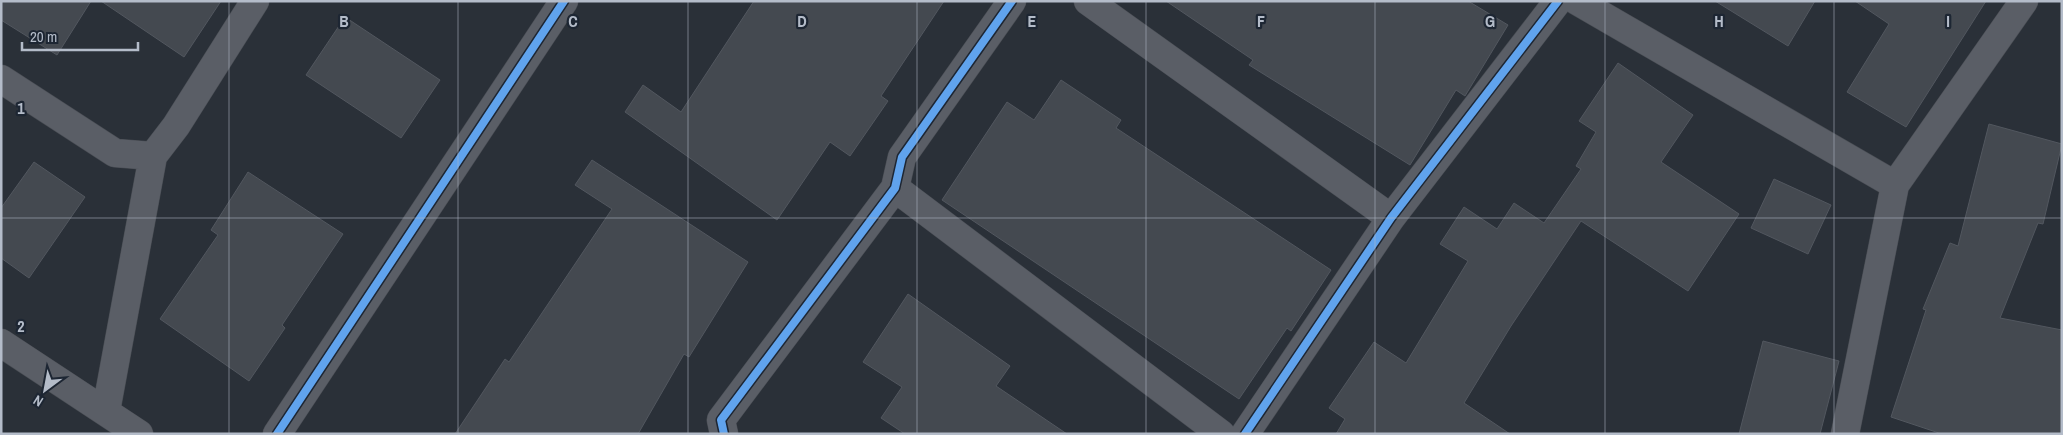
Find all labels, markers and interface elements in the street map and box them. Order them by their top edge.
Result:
text: B [339,10,349,32]
text: C [568,10,578,32]
text: D [797,10,807,32]
text: E [1028,10,1037,32]
text: F [1257,10,1265,32]
text: G [1485,10,1495,32]
text: H [1714,10,1724,32]
text: I [1946,10,1950,32]
scale bar [22,20,139,52]
text: 20 m [30,26,57,47]
text: 1 [17,97,25,119]
text: 2 [17,315,25,337]
north arrow [20,365,70,415]
text: N [30,391,46,411]

